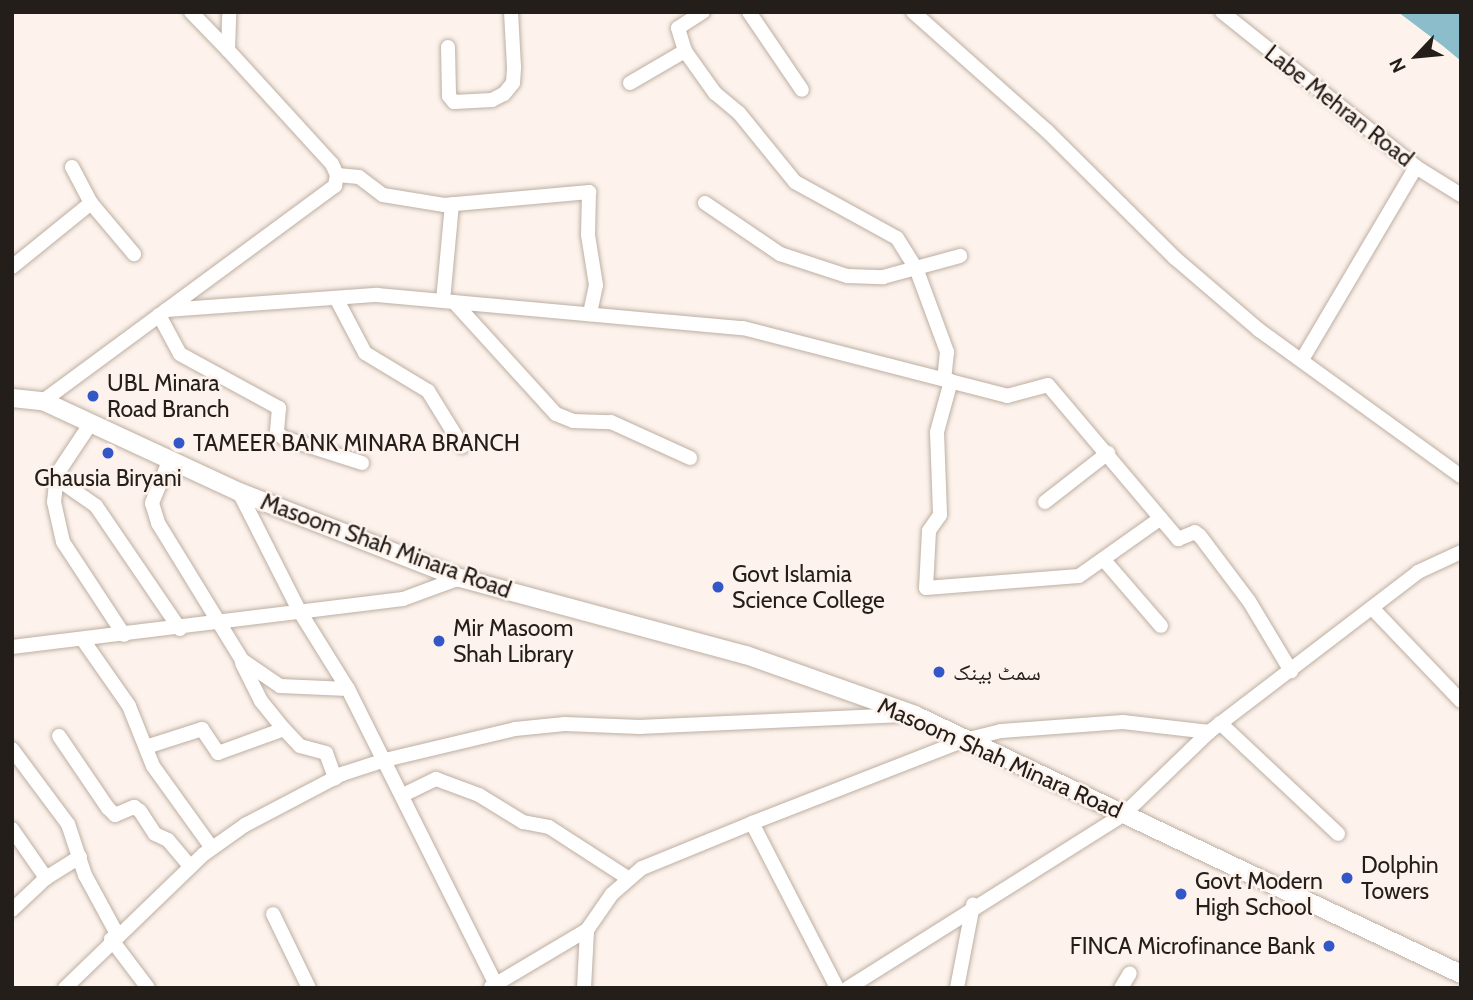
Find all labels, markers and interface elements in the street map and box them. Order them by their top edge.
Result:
north arrow [1382,21,1452,91]
street label: Labe Mehran Road [1259,39,1419,173]
text: N [1384,54,1411,77]
place label: UBL Minara Road Branch [107,369,230,423]
marker: UBL Minara Road Branch [85,388,101,404]
place label: TAMEER BANK MINARA BRANCH [193,429,520,457]
marker: TAMEER BANK MINARA BRANCH [171,435,187,451]
marker: Ghausia Biryani [100,445,116,461]
place label: Ghausia Biryani [34,464,182,492]
street label: Masoom Shah Minara Road [257,488,515,604]
place label: Govt Islamia Science College [732,560,885,614]
marker: Govt Islamia Science College [710,579,726,595]
place label: Mir Masoom Shah Library [453,614,574,668]
marker: Mir Masoom Shah Library [431,633,447,649]
place label: سمٹ بینک [953,658,1041,686]
marker: سمٹ بینک [931,664,947,680]
street label: Masoom Shah Minara Road [874,692,1126,824]
place label: Dolphin Towers [1361,851,1439,905]
place label: Govt Modern High School [1195,867,1323,921]
marker: Dolphin Towers [1339,870,1355,886]
marker: Govt Modern High School [1173,886,1189,902]
place label: FINCA Microfinance Bank [1070,932,1315,960]
marker: FINCA Microfinance Bank [1321,938,1337,954]

